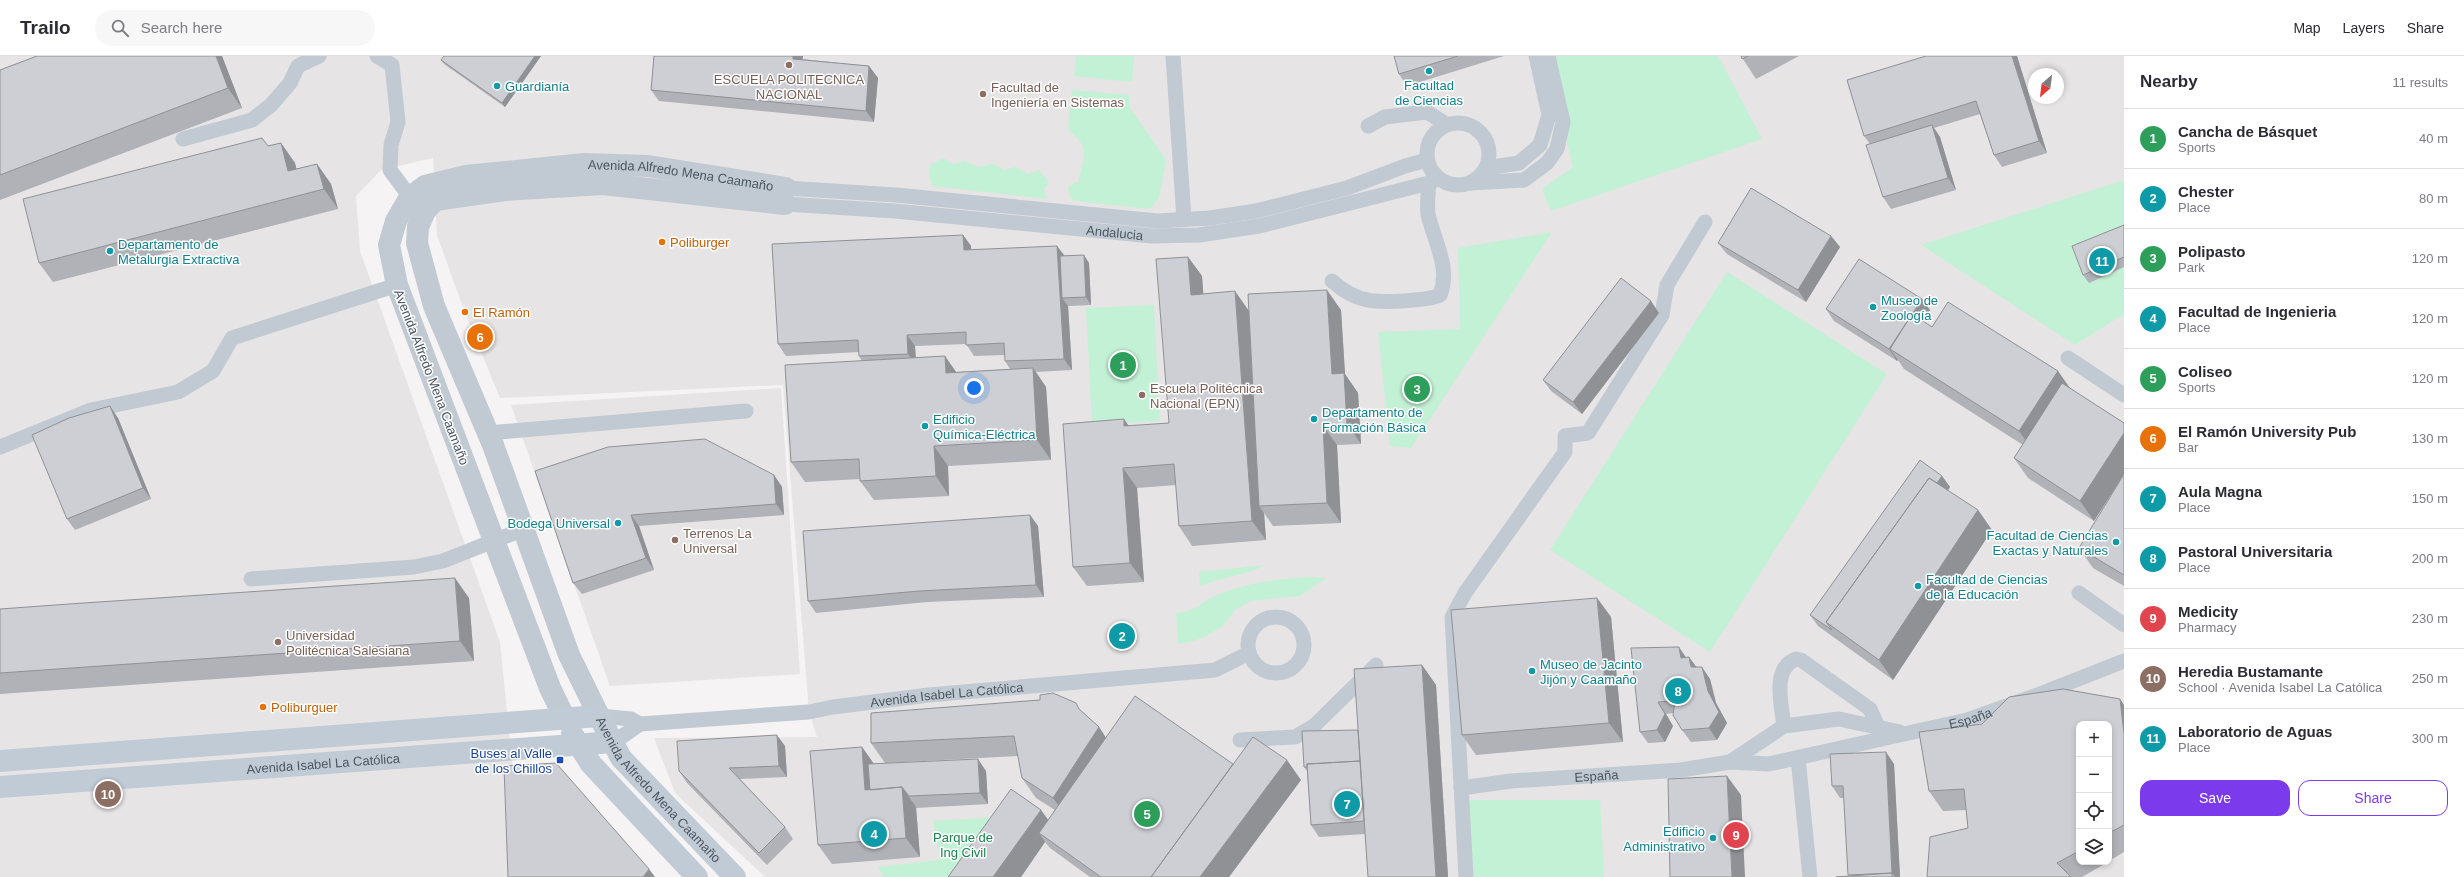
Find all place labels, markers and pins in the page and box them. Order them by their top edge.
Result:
marker: ESCUELA POLITECNICA NACIONAL [784,60,794,70]
marker: Facultad de Ciencias [1424,66,1434,76]
place label: ESCUELA POLITECNICA NACIONAL [714,72,864,102]
place label: Facultad de Ciencias [1395,78,1463,108]
place label: Guardianía [505,79,570,94]
place label: Facultad de Ingeniería en Sistemas [991,80,1124,110]
marker: Guardianía [492,81,502,91]
marker: Facultad de Ingeniería en Sistemas [978,89,988,99]
place label: Poliburger [670,235,730,250]
place label: Departamento de Metalurgia Extractiva [118,237,240,267]
marker: Poliburger [657,237,667,247]
marker: Departamento de Metalurgia Extractiva [105,246,115,256]
pin: 11 [2089,246,2115,276]
place label: Museo de Zoología [1881,293,1938,323]
marker: Museo de Zoología [1868,302,1878,312]
place label: El Ramón [473,305,530,320]
marker: El Ramón [460,307,470,317]
pin: 6 [467,322,493,352]
pin: 1 [1110,350,1136,380]
pin: 3 [1404,374,1430,404]
place label: Escuela Politécnica Nacional (EPN) [1150,381,1263,411]
marker: Escuela Politécnica Nacional (EPN) [1137,390,1147,400]
place label: Departamento de Formación Básica [1322,405,1427,435]
place label: Edificio Química-Eléctrica [933,412,1036,442]
marker: Departamento de Formación Básica [1309,414,1319,424]
marker: Edificio Química-Eléctrica [920,421,930,431]
place label: Bodega Universal [507,516,610,531]
marker: Bodega Universal [613,518,623,528]
place label: Terrenos La Universal [683,526,752,556]
place label: Facultad de Ciencias Exactas y Naturales [1987,528,2108,558]
marker: Terrenos La Universal [670,535,680,545]
marker: Facultad de Ciencias Exactas y Naturales [2111,537,2121,547]
place label: Facultad de Ciencias de la Educación [1926,572,2048,602]
marker: Facultad de Ciencias de la Educación [1913,581,1923,591]
pin: 2 [1109,621,1135,651]
place label: Universidad Politécnica Salesiana [286,628,410,658]
marker: Universidad Politécnica Salesiana [273,637,283,647]
place label: Museo de Jacinto Jijón y Caamaño [1540,657,1642,687]
marker: Museo de Jacinto Jijón y Caamaño [1527,666,1537,676]
pin: 8 [1665,676,1691,706]
place label: Poliburguer [271,700,338,715]
marker: Poliburguer [258,702,268,712]
place label: Buses al Valle de los Chillos [471,746,552,776]
marker: Buses al Valle de los Chillos [555,755,565,765]
pin: 10 [95,779,121,809]
pin: 7 [1334,789,1360,819]
pin: 5 [1134,799,1160,829]
pin: 4 [861,819,887,849]
pin: 9 [1723,820,1749,850]
place label: Edificio Administrativo [1623,824,1705,854]
marker: Edificio Administrativo [1708,833,1718,843]

